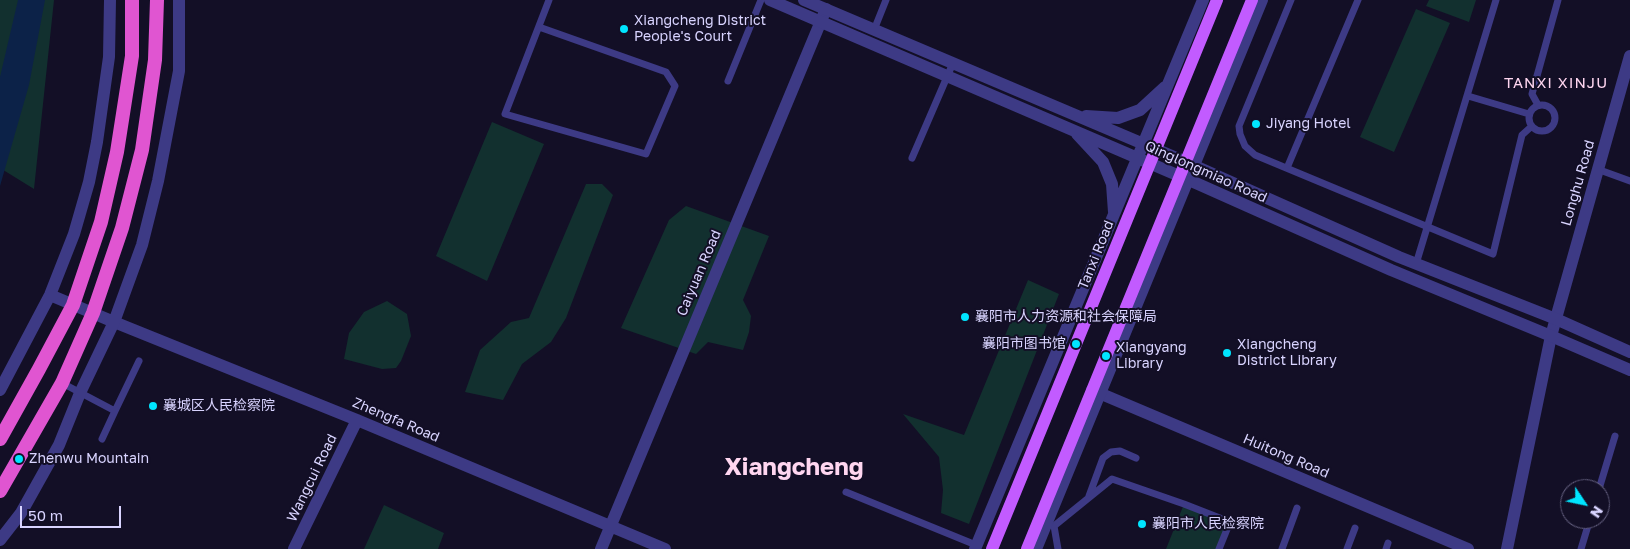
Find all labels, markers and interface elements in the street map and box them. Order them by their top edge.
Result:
place label: Xiangcheng District People's Court [634,13,766,46]
marker: Xiangcheng District People's Court [618,23,630,35]
district label: TANXI XINJU [1503,74,1609,92]
place label: Jiyang Hotel [1266,116,1351,132]
marker: Jiyang Hotel [1250,118,1262,130]
street label: Qinglongmiao Road [1142,138,1270,206]
street label: Longhu Road [1558,138,1598,228]
street label: Tanxi Road [1075,218,1117,292]
street label: Caiyuan Road [673,227,725,319]
place label: 襄阳市人力资源和社会保障局 [975,309,1157,325]
marker: 襄阳市人力资源和社会保障局 [959,311,971,323]
place label: 襄阳市图书馆 [982,336,1066,352]
place label: Xiangcheng District Library [1237,337,1337,370]
marker: 襄阳市图书馆 [1070,338,1082,350]
place label: Xiangyang Library [1116,340,1187,372]
marker: Xiangcheng District Library [1221,347,1233,359]
marker: Xiangyang Library [1100,350,1112,362]
street label: Zhengfa Road [350,394,442,446]
place label: 襄城区人民检察院 [163,398,275,414]
marker: 襄城区人民检察院 [147,400,159,412]
street label: Huitong Road [1240,430,1332,482]
street label: Wangcui Road [283,431,341,525]
place label: Zhenwu Mountain [29,451,149,467]
marker: Zhenwu Mountain [13,453,25,465]
district label: Xiangcheng [725,453,863,481]
north arrow [1560,479,1610,529]
scale bar [22,496,124,528]
text: N [1587,503,1607,521]
text: 50 m [28,506,63,524]
place label: 襄阳市人民检察院 [1152,516,1264,532]
marker: 襄阳市人民检察院 [1136,518,1148,530]

